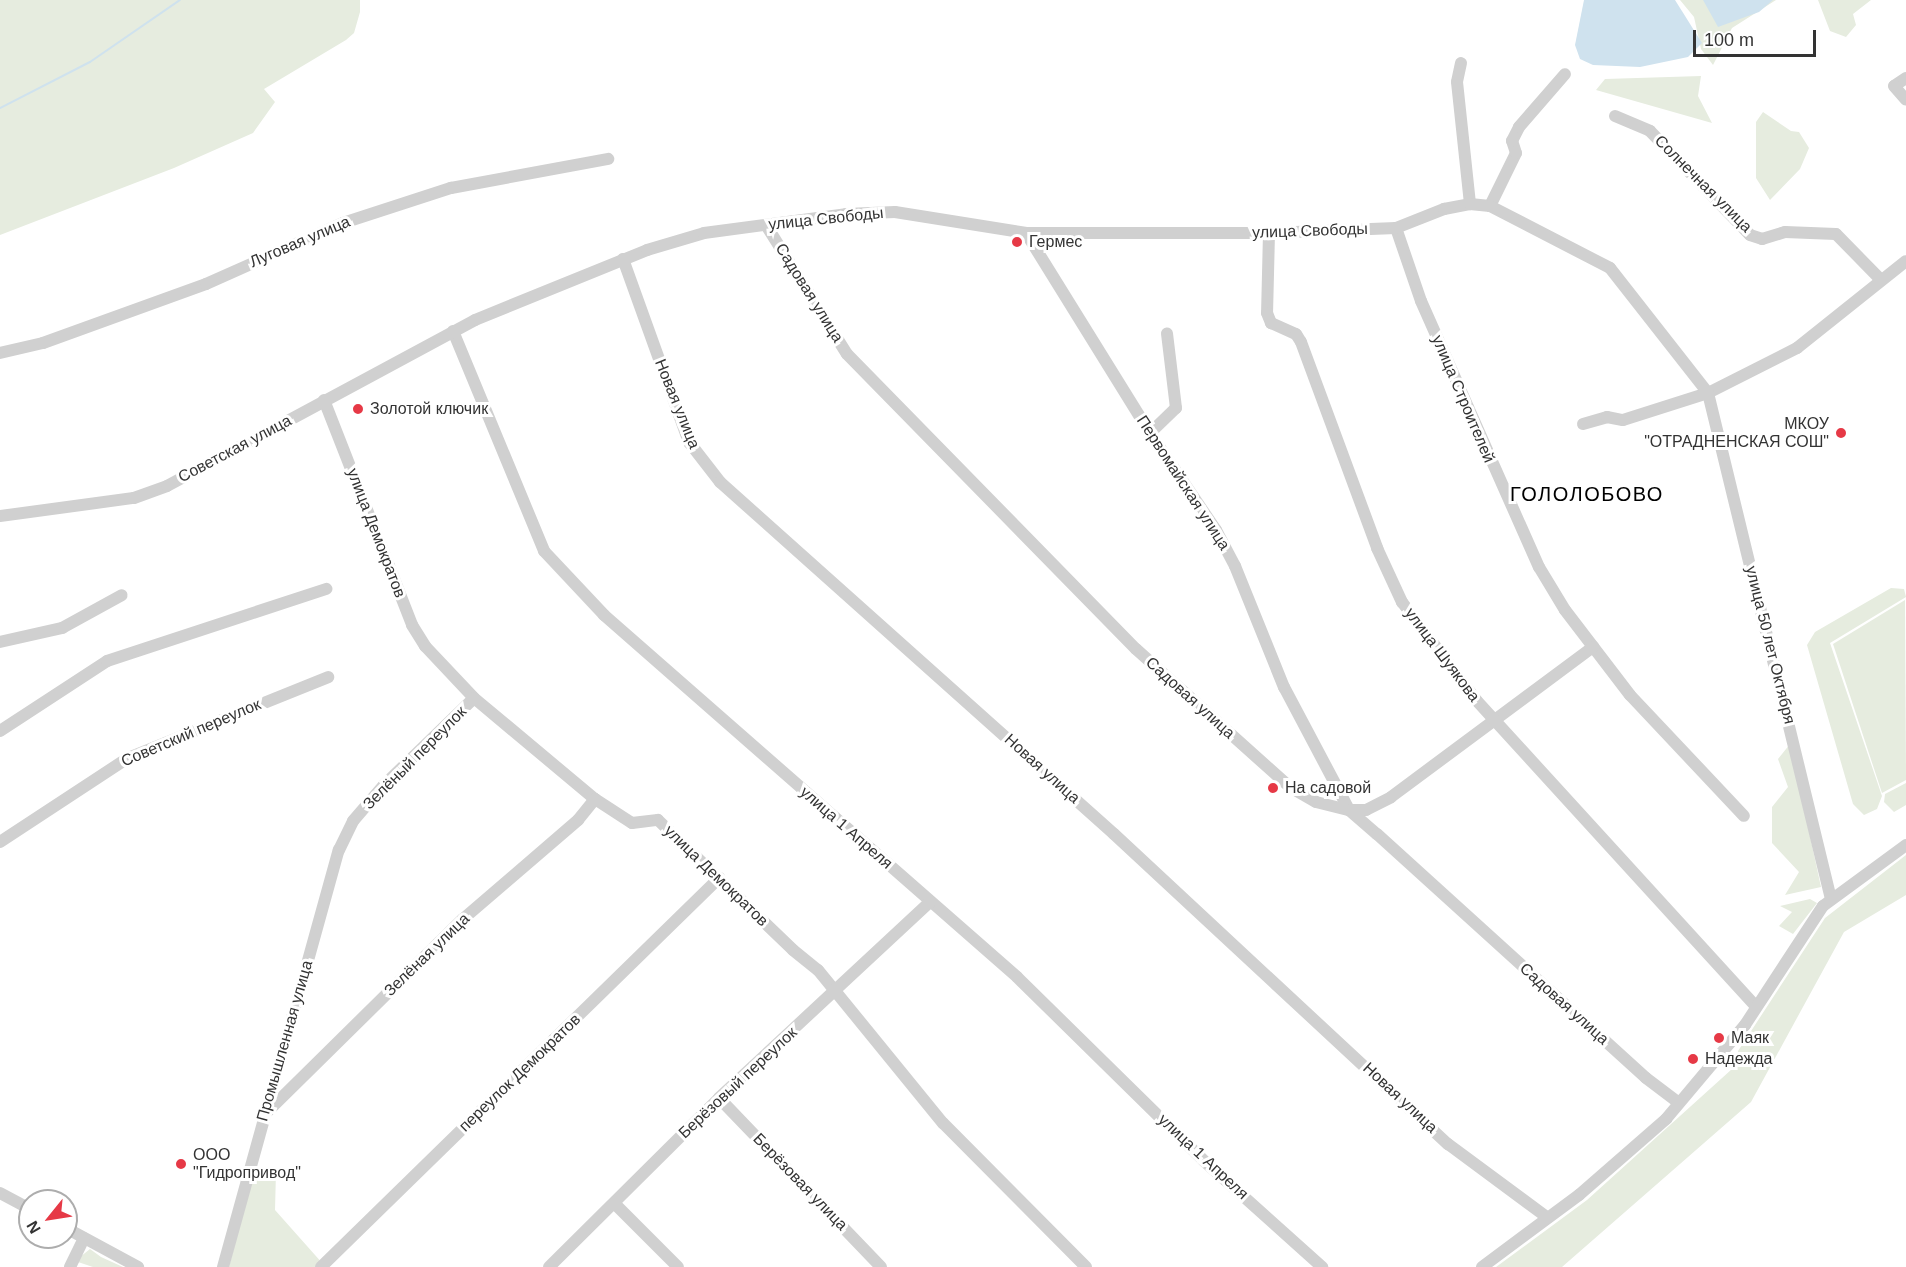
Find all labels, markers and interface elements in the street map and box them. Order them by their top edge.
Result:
scale bar [1696,18,1819,56]
text: 100 m [1704,30,1754,50]
street label: Солнечная улица [1650,131,1756,237]
street label: улица Свободы [767,203,885,235]
street label: Луговая улица [247,212,353,272]
street label: улица Свободы [1252,219,1368,243]
place label: Гермес [1029,232,1082,252]
marker: Гермес [1010,235,1024,249]
street label: Садовая улица [771,240,847,346]
street label: улица Строителей [1427,332,1499,466]
street label: Новая улица [650,356,704,452]
place label: Золотой ключик [370,399,488,419]
marker: Золотой ключик [351,402,365,416]
street label: Советская улица [175,411,295,487]
street label: Первомайская улица [1132,412,1234,554]
place label: МКОУ "ОТРАДНЕНСКАЯ СОШ" [1644,414,1829,452]
marker: МКОУ "ОТРАДНЕНСКАЯ СОШ" [1834,426,1848,440]
street label: улица Демократов [342,466,410,600]
district label: ГОЛОЛОБОВО [1510,482,1664,506]
street label: улица 50 лет Октября [1741,564,1799,726]
street label: улица Шуякова [1400,604,1484,706]
street label: Садовая улица [1142,653,1238,743]
street label: Советский переулок [118,695,264,771]
street label: Зелёный переулок [359,702,471,814]
street label: Новая улица [1000,730,1084,808]
place label: На садовой [1285,778,1371,798]
marker: На садовой [1266,781,1280,795]
street label: улица 1 Апреля [796,783,896,873]
street label: улица Демократов [660,821,772,931]
street label: Зелёная улица [380,910,474,1000]
street label: Промышленная улица [253,958,317,1124]
street label: Садовая улица [1516,959,1612,1049]
street label: переулок Демократов [455,1010,585,1136]
street label: Берёзовый переулок [675,1023,801,1143]
place label: Маяк [1731,1028,1769,1048]
marker: Маяк [1712,1031,1726,1045]
place label: Надежда [1705,1049,1772,1069]
marker: Надежда [1686,1052,1700,1066]
street label: Новая улица [1359,1059,1441,1137]
street label: улица 1 Апреля [1154,1110,1252,1204]
street label: Берёзовая улица [749,1129,851,1235]
place label: ООО "Гидропривод" [193,1145,301,1183]
marker: ООО "Гидропривод" [174,1157,188,1171]
north arrow [18,1189,78,1249]
text: N [23,1218,44,1237]

